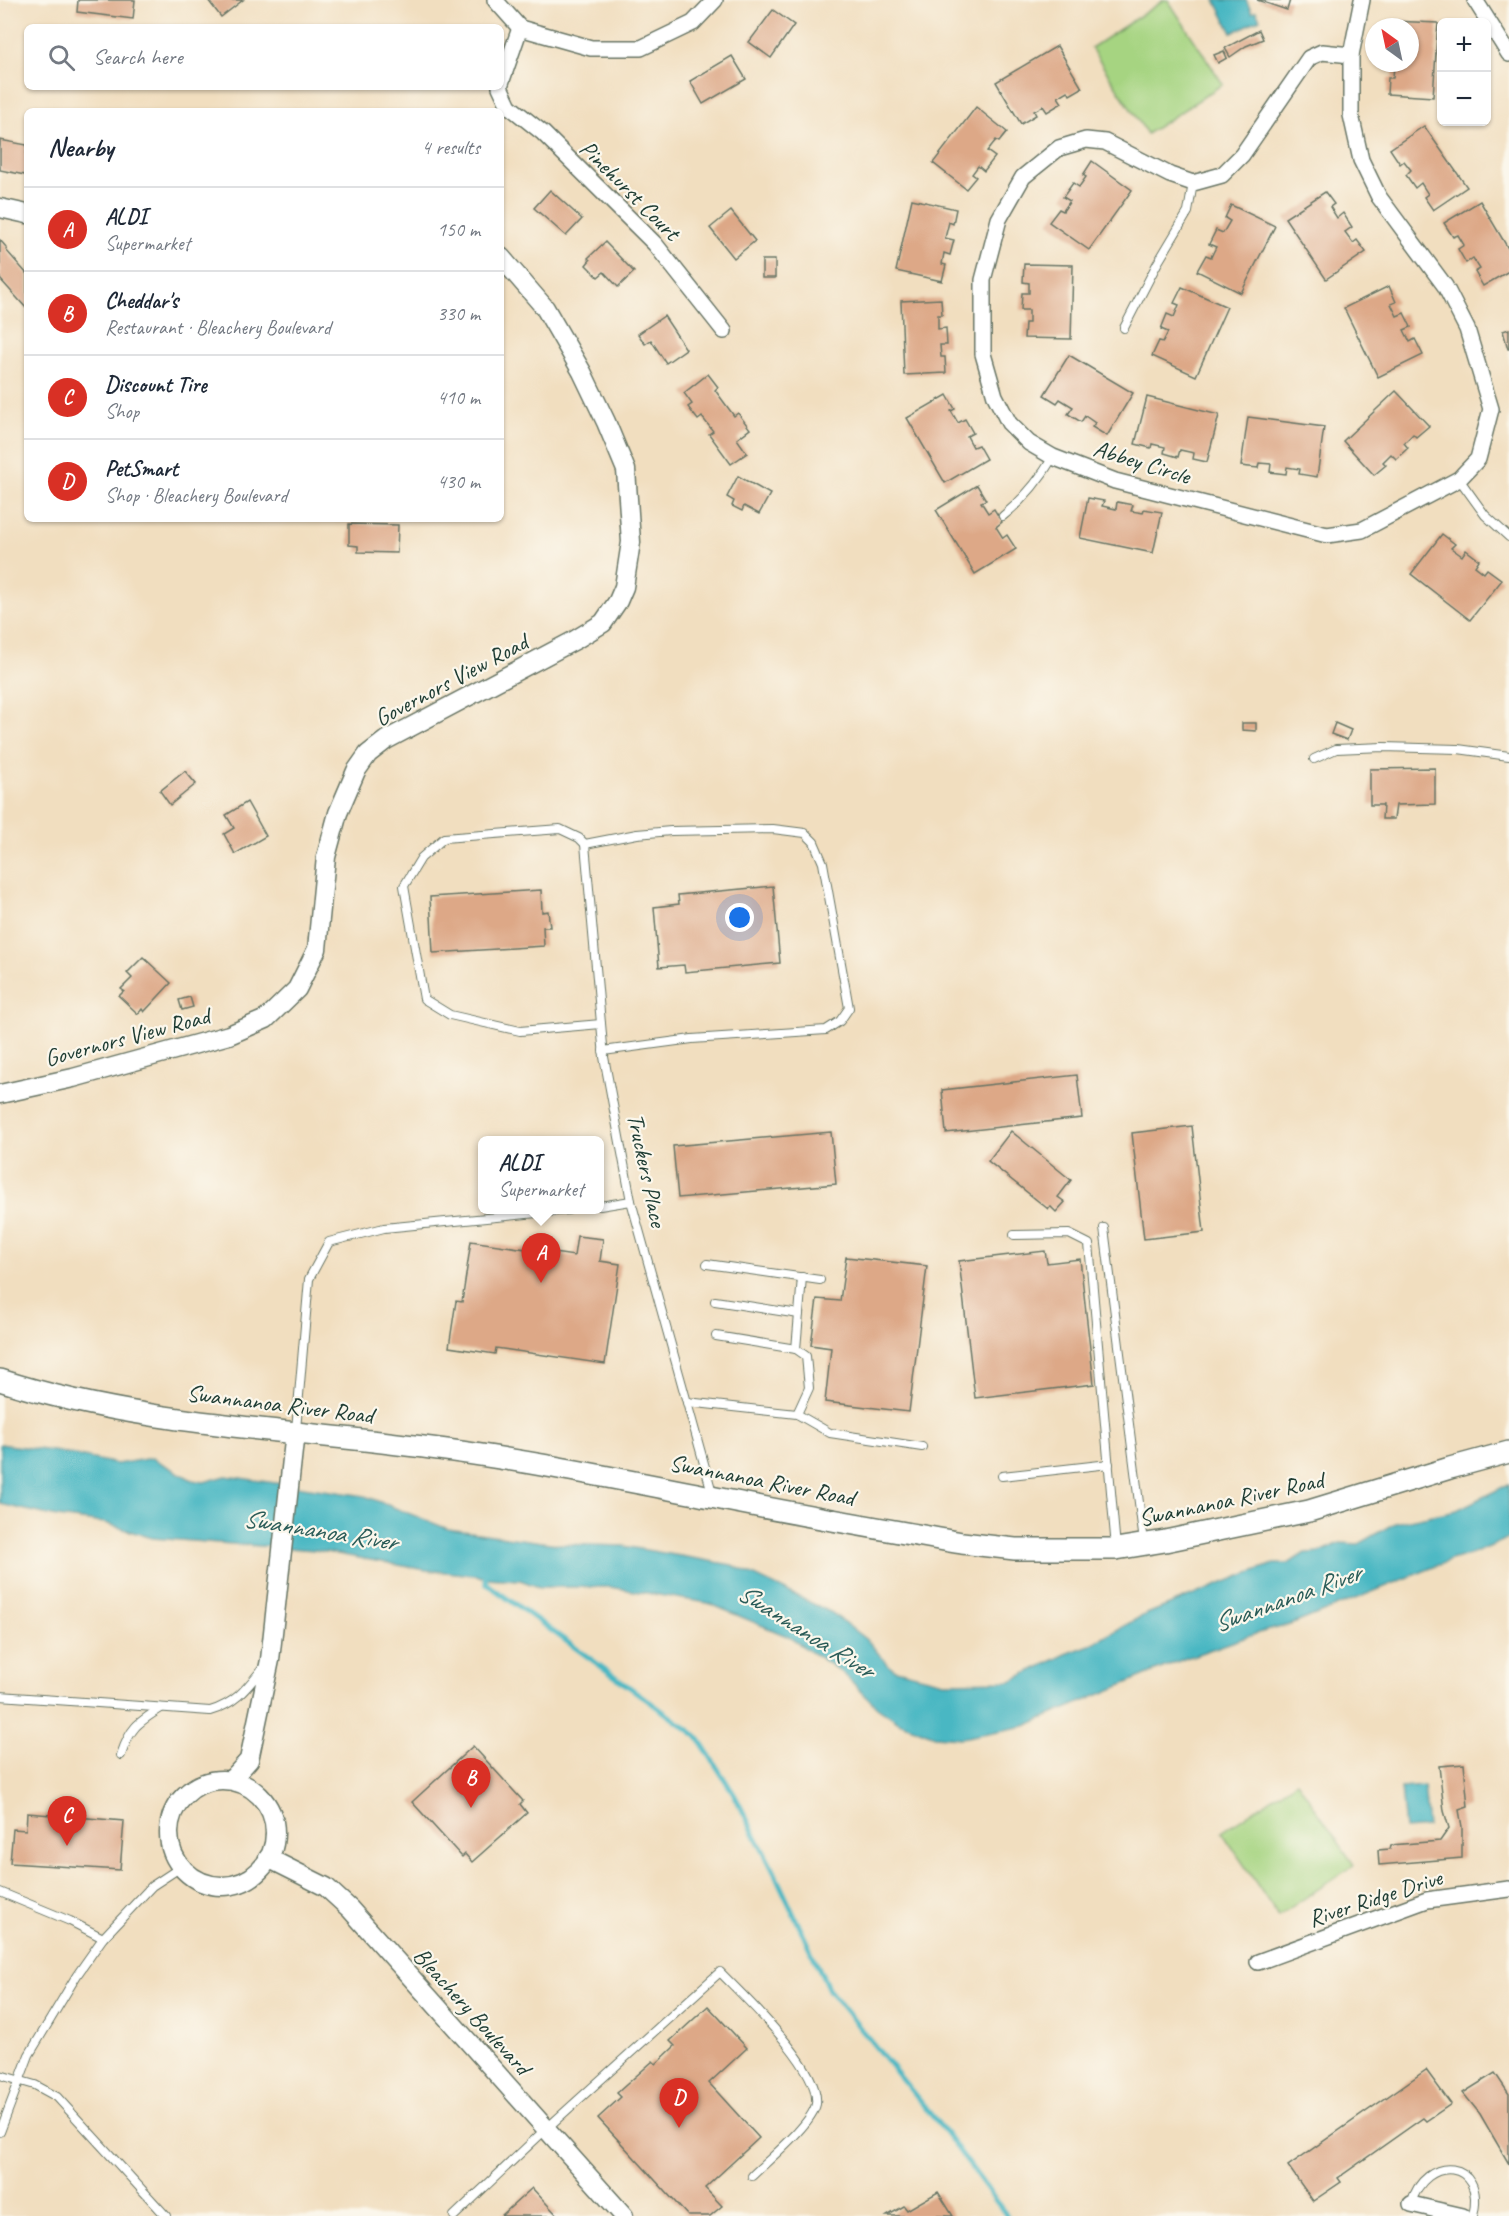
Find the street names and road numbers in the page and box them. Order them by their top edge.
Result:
street label: Pinehurst Court [573,133,688,248]
street label: Abbey Circle [1090,433,1196,492]
street label: Governors View Road [369,625,536,733]
street label: Governors View Road [41,1000,216,1073]
street label: Truckers Place [620,1110,674,1232]
street label: Swannanoa River Road [185,1378,379,1431]
street label: Swannanoa River Road [667,1447,860,1513]
street label: Swannanoa River Road [1136,1464,1329,1533]
street label: River Ridge Drive [1304,1862,1448,1934]
street label: Bleachery Boulevard [407,1941,540,2084]

